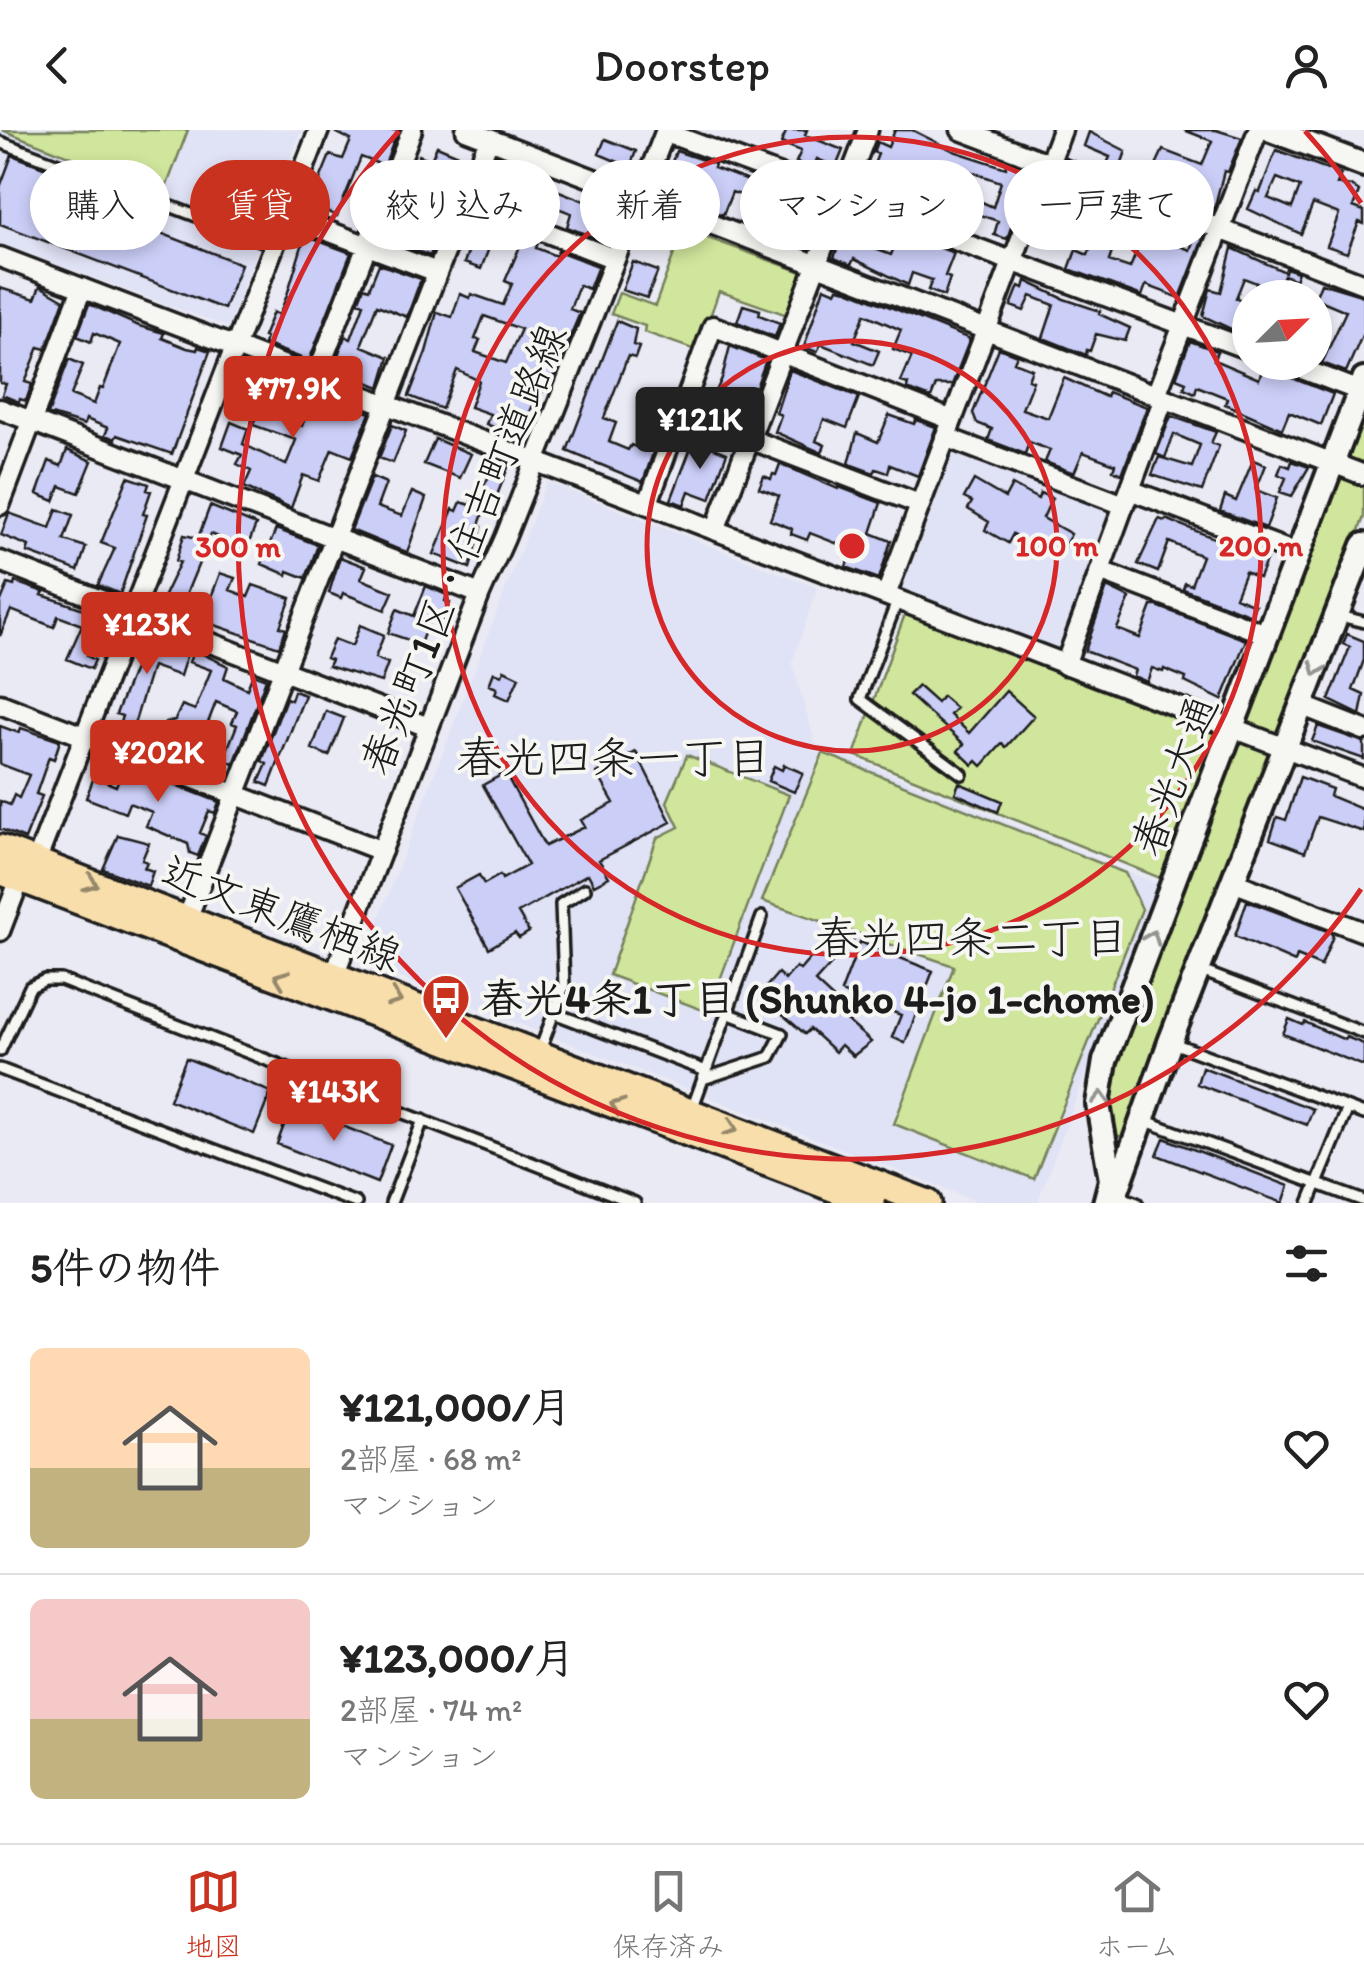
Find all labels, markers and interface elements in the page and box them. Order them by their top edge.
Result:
icon: back [30,38,85,93]
text: Doorstep [594,38,770,92]
icon: person [1279,38,1334,93]
chip: 購入 [30,160,170,250]
chip: 賃貸 [190,160,330,250]
chip: 絞り込み [350,160,560,250]
chip: 新着 [580,160,720,250]
chip: マンション [740,160,984,250]
chip: 一戸建て [1004,160,1214,250]
north arrow [1232,280,1332,380]
map controls [1232,280,1332,380]
street label: 春光町1区・住吉町道路線 [350,316,577,782]
pin: ¥77.9K [212,356,374,441]
text: ¥77.9K [246,369,340,407]
pin: ¥121K [630,387,770,472]
text: ¥121K [658,400,742,438]
text: 100 m [1016,527,1099,564]
text: 200 m [1219,527,1304,564]
text: 300 m [195,528,281,565]
centre of rings [834,528,870,564]
pin: ¥123K [77,592,217,677]
text: ¥123K [103,605,191,643]
one-way arrow [1308,660,1329,677]
street label: 春光大通 [1121,688,1228,863]
pin: ¥202K [88,720,228,805]
district label: 春光四条一丁目 [456,730,772,784]
text: ¥202K [112,733,204,771]
street label: 近文東鷹栖線 [155,845,409,982]
one-way arrow [81,871,99,891]
district label: 春光四条二丁目 [813,910,1129,964]
one-way arrow [1140,930,1161,947]
one-way arrow [273,969,290,989]
bus stop icon: 春光4条1丁目 (Shunko 4-jo 1-chome) [420,972,472,1040]
place label: 春光4条1丁目 (Shunko 4-jo 1-chome) [481,973,1155,1024]
one-way arrow [385,987,402,1008]
pin: ¥143K [264,1059,404,1144]
text: ¥143K [289,1072,379,1110]
one-way arrow [1090,1090,1111,1106]
one-way arrow [609,1097,627,1117]
one-way arrow [721,1116,738,1136]
icon: filters [1279,1236,1334,1291]
text: 5件の物件 [30,1242,220,1293]
text: ¥121,000/月 [340,1381,572,1432]
icon: home [110,1388,230,1508]
icon: heart [1279,1421,1334,1476]
text: 2部屋 · 68 m² [340,1440,521,1478]
text: マンション [340,1486,499,1524]
text: ¥123,000/月 [340,1632,575,1683]
icon: home [110,1639,230,1759]
icon: heart [1279,1672,1334,1727]
text: 2部屋 · 74 m² [340,1691,522,1729]
text: マンション [340,1737,499,1775]
tab: 地図 [186,1864,242,1964]
tab: 保存済み [613,1864,725,1964]
tab: ホーム [1096,1864,1178,1964]

